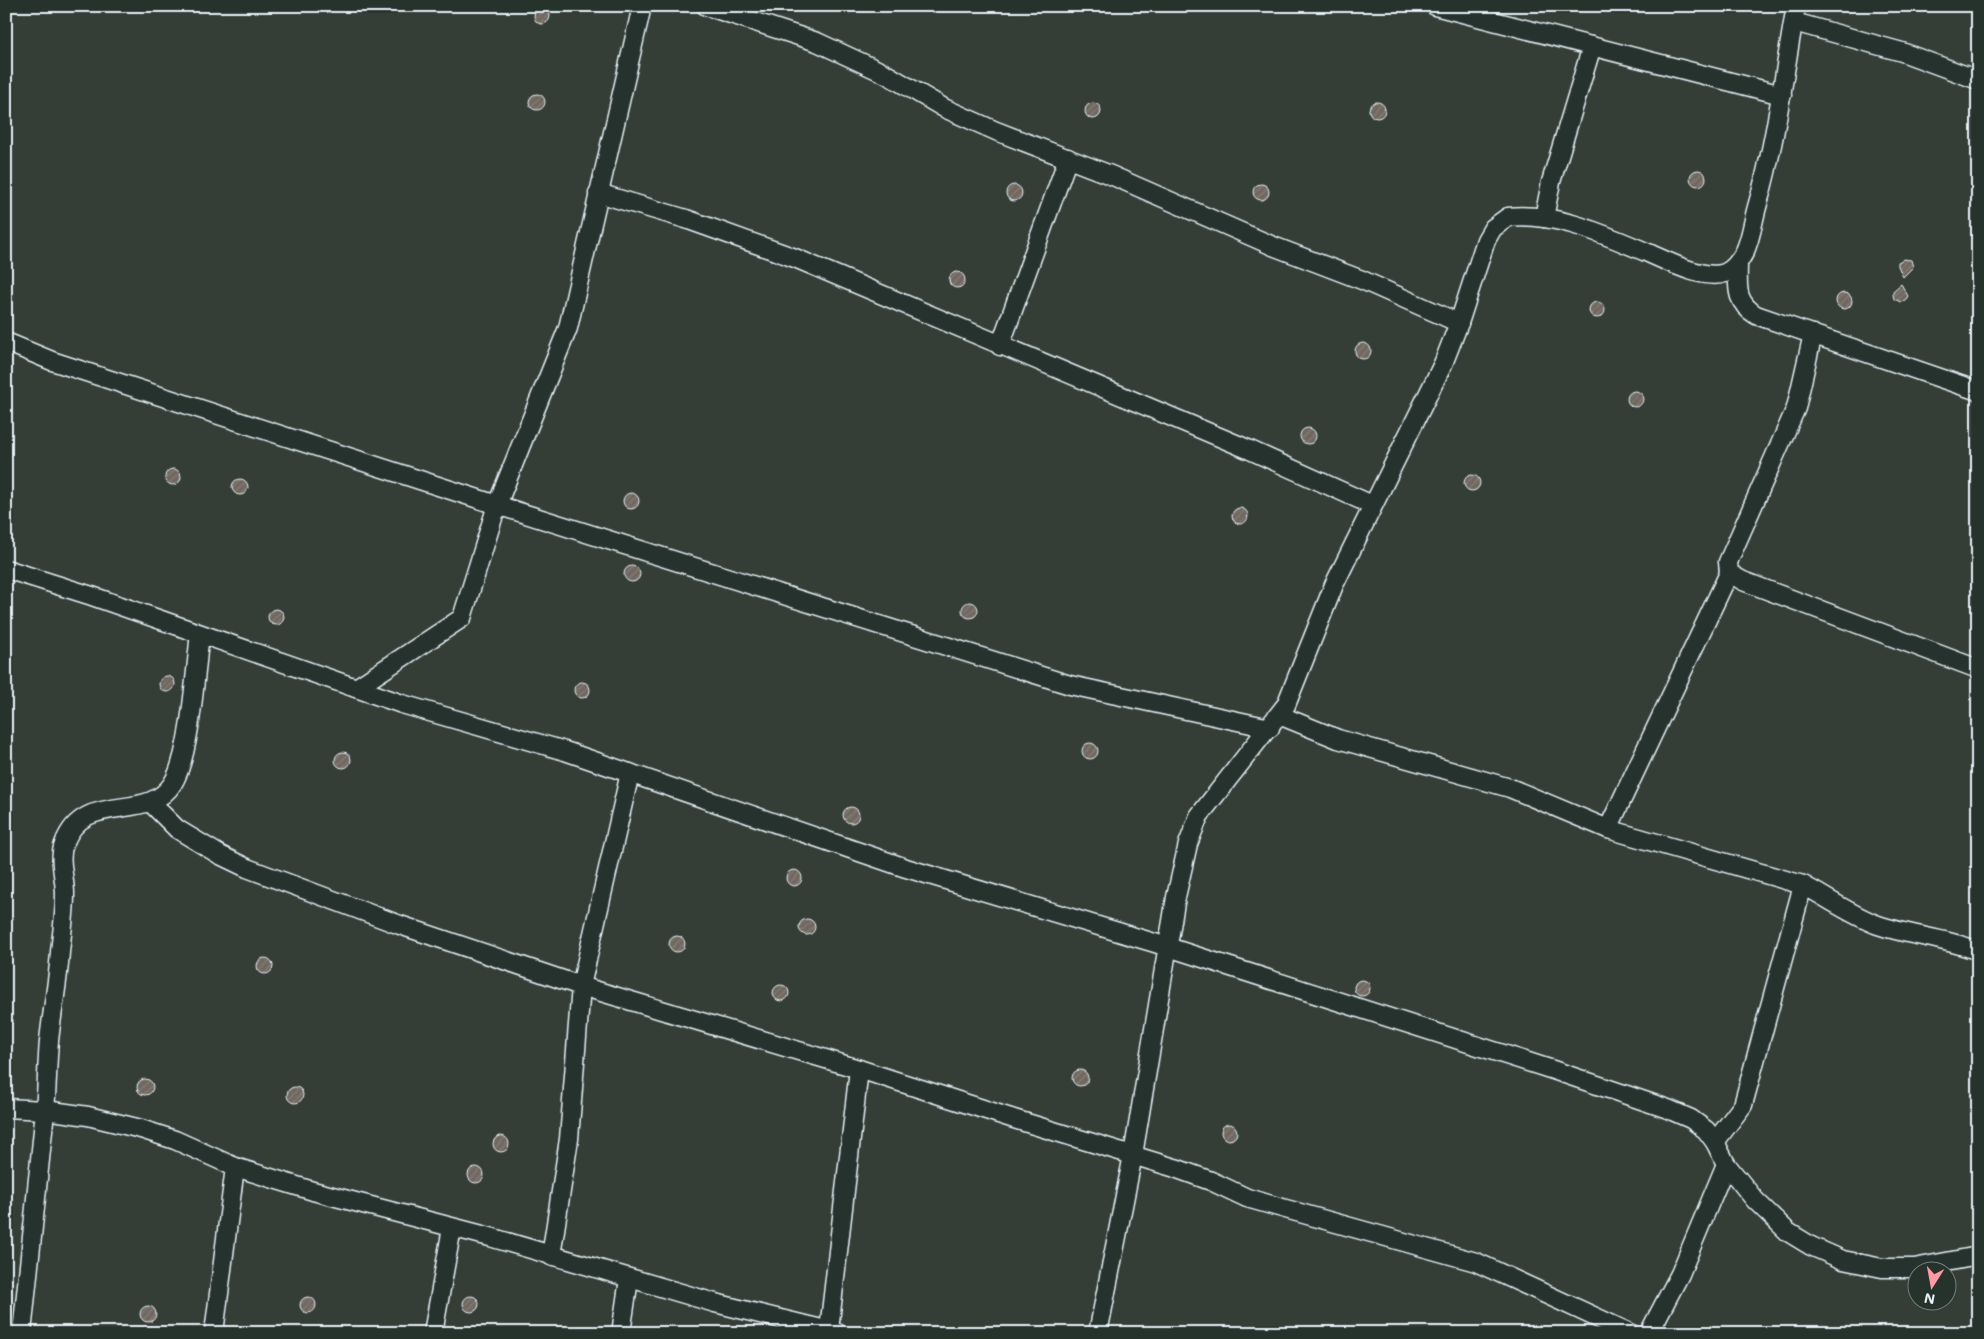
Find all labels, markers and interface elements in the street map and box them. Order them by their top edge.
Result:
north arrow [1906,1262,1956,1312]
text: N [1922,1289,1936,1310]

